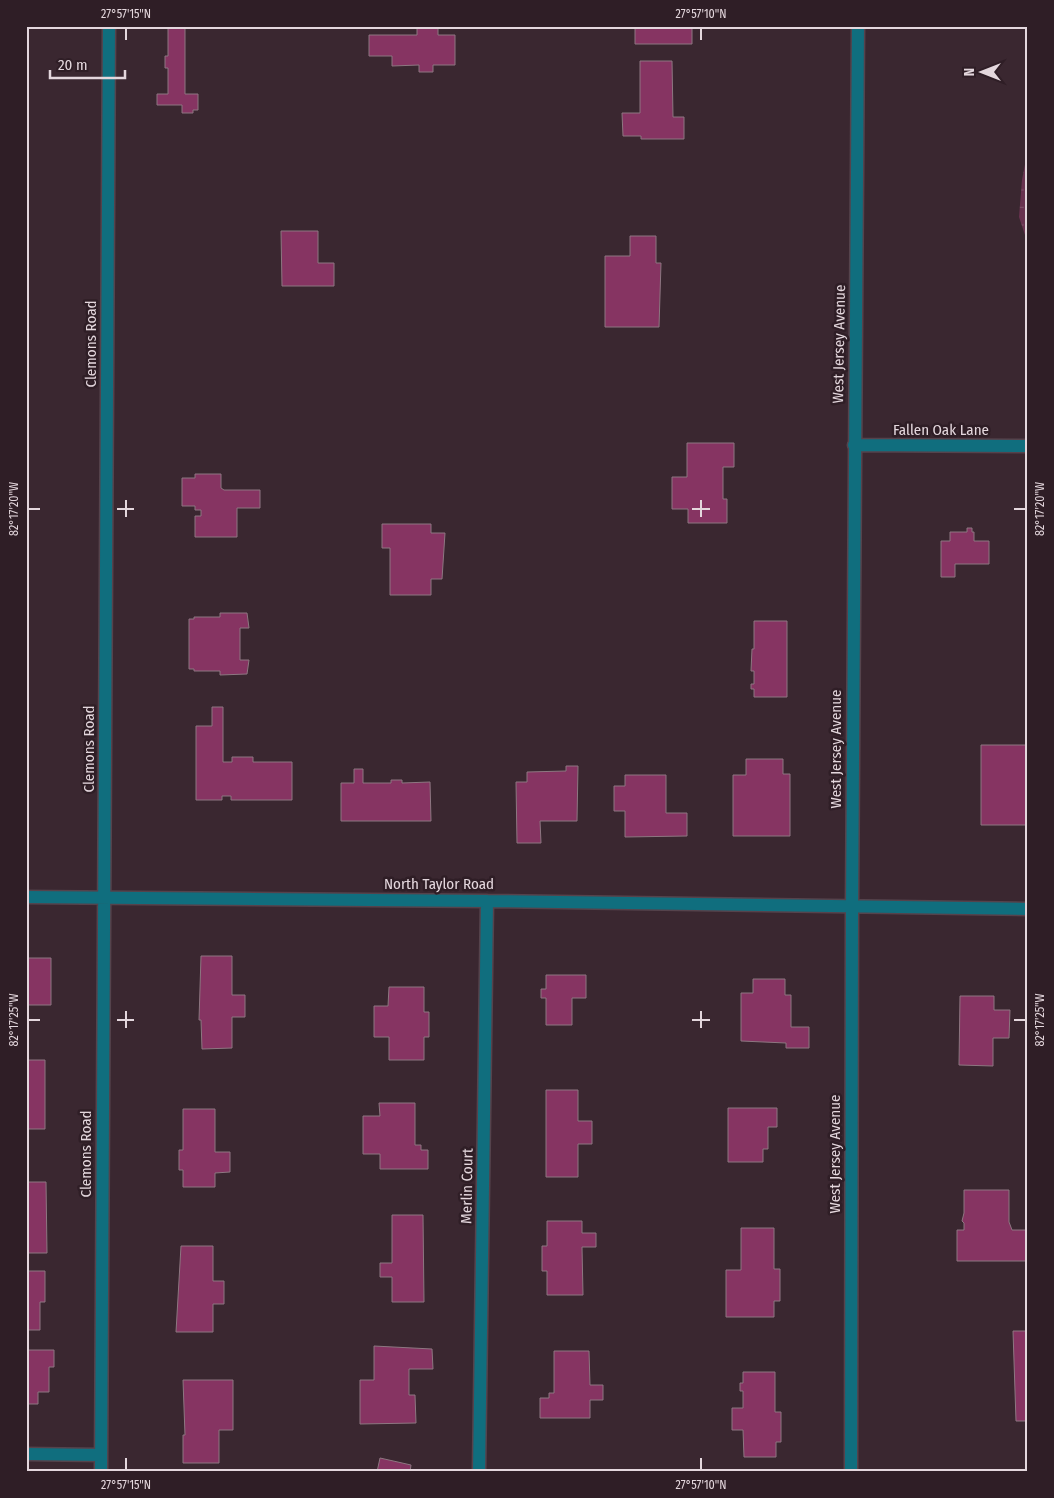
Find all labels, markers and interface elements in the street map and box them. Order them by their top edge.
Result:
text: 27°57'15"N [101,7,151,21]
text: 27°57'10"N [675,7,727,21]
scale bar [50,48,125,80]
north arrow [956,48,1006,98]
text: 20 m [58,56,88,74]
text: N [961,68,978,76]
street label: West Jersey Avenue [829,284,849,404]
street label: Clemons Road [82,300,100,388]
street label: Fallen Oak Lane [893,421,989,439]
text: 82°17'20"W [7,482,21,536]
text: 82°17'20"W [1033,482,1047,536]
street label: West Jersey Avenue [827,690,845,808]
street label: Clemons Road [80,705,98,793]
street label: North Taylor Road [384,875,494,893]
text: 82°17'25"W [7,994,21,1046]
text: 82°17'25"W [1033,994,1047,1046]
street label: West Jersey Avenue [826,1095,844,1213]
street label: Clemons Road [77,1110,95,1198]
street label: Merlin Court [457,1148,477,1224]
text: 27°57'15"N [101,1478,151,1492]
text: 27°57'10"N [675,1478,727,1492]

